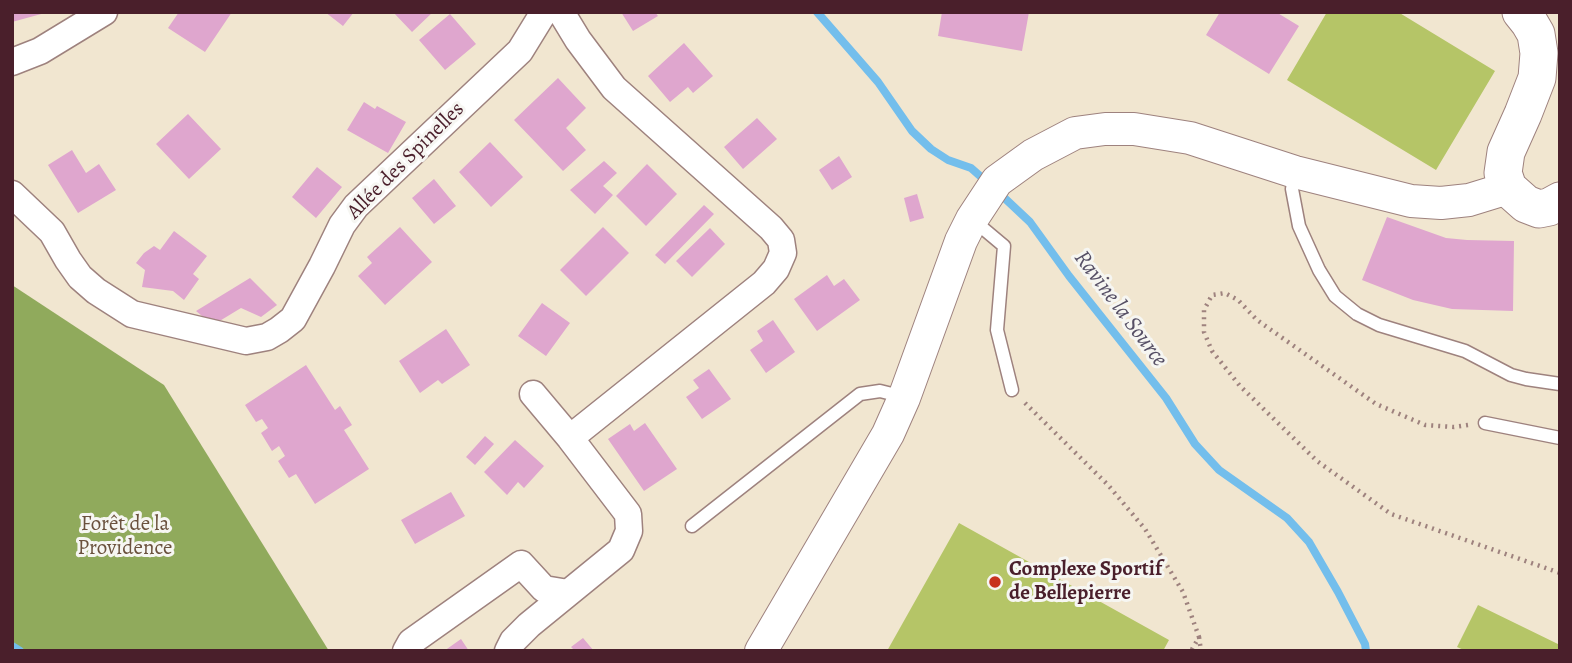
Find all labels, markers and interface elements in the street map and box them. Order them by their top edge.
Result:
street label: Allée des Spinelles [342,97,470,225]
water label: Ravine la Source [1067,245,1173,373]
park label: Forêt de la Providence [78,512,172,562]
place label: Complexe Sportif de Bellepierre [1009,557,1162,607]
marker: Complexe Sportif de Bellepierre [987,574,1003,590]

